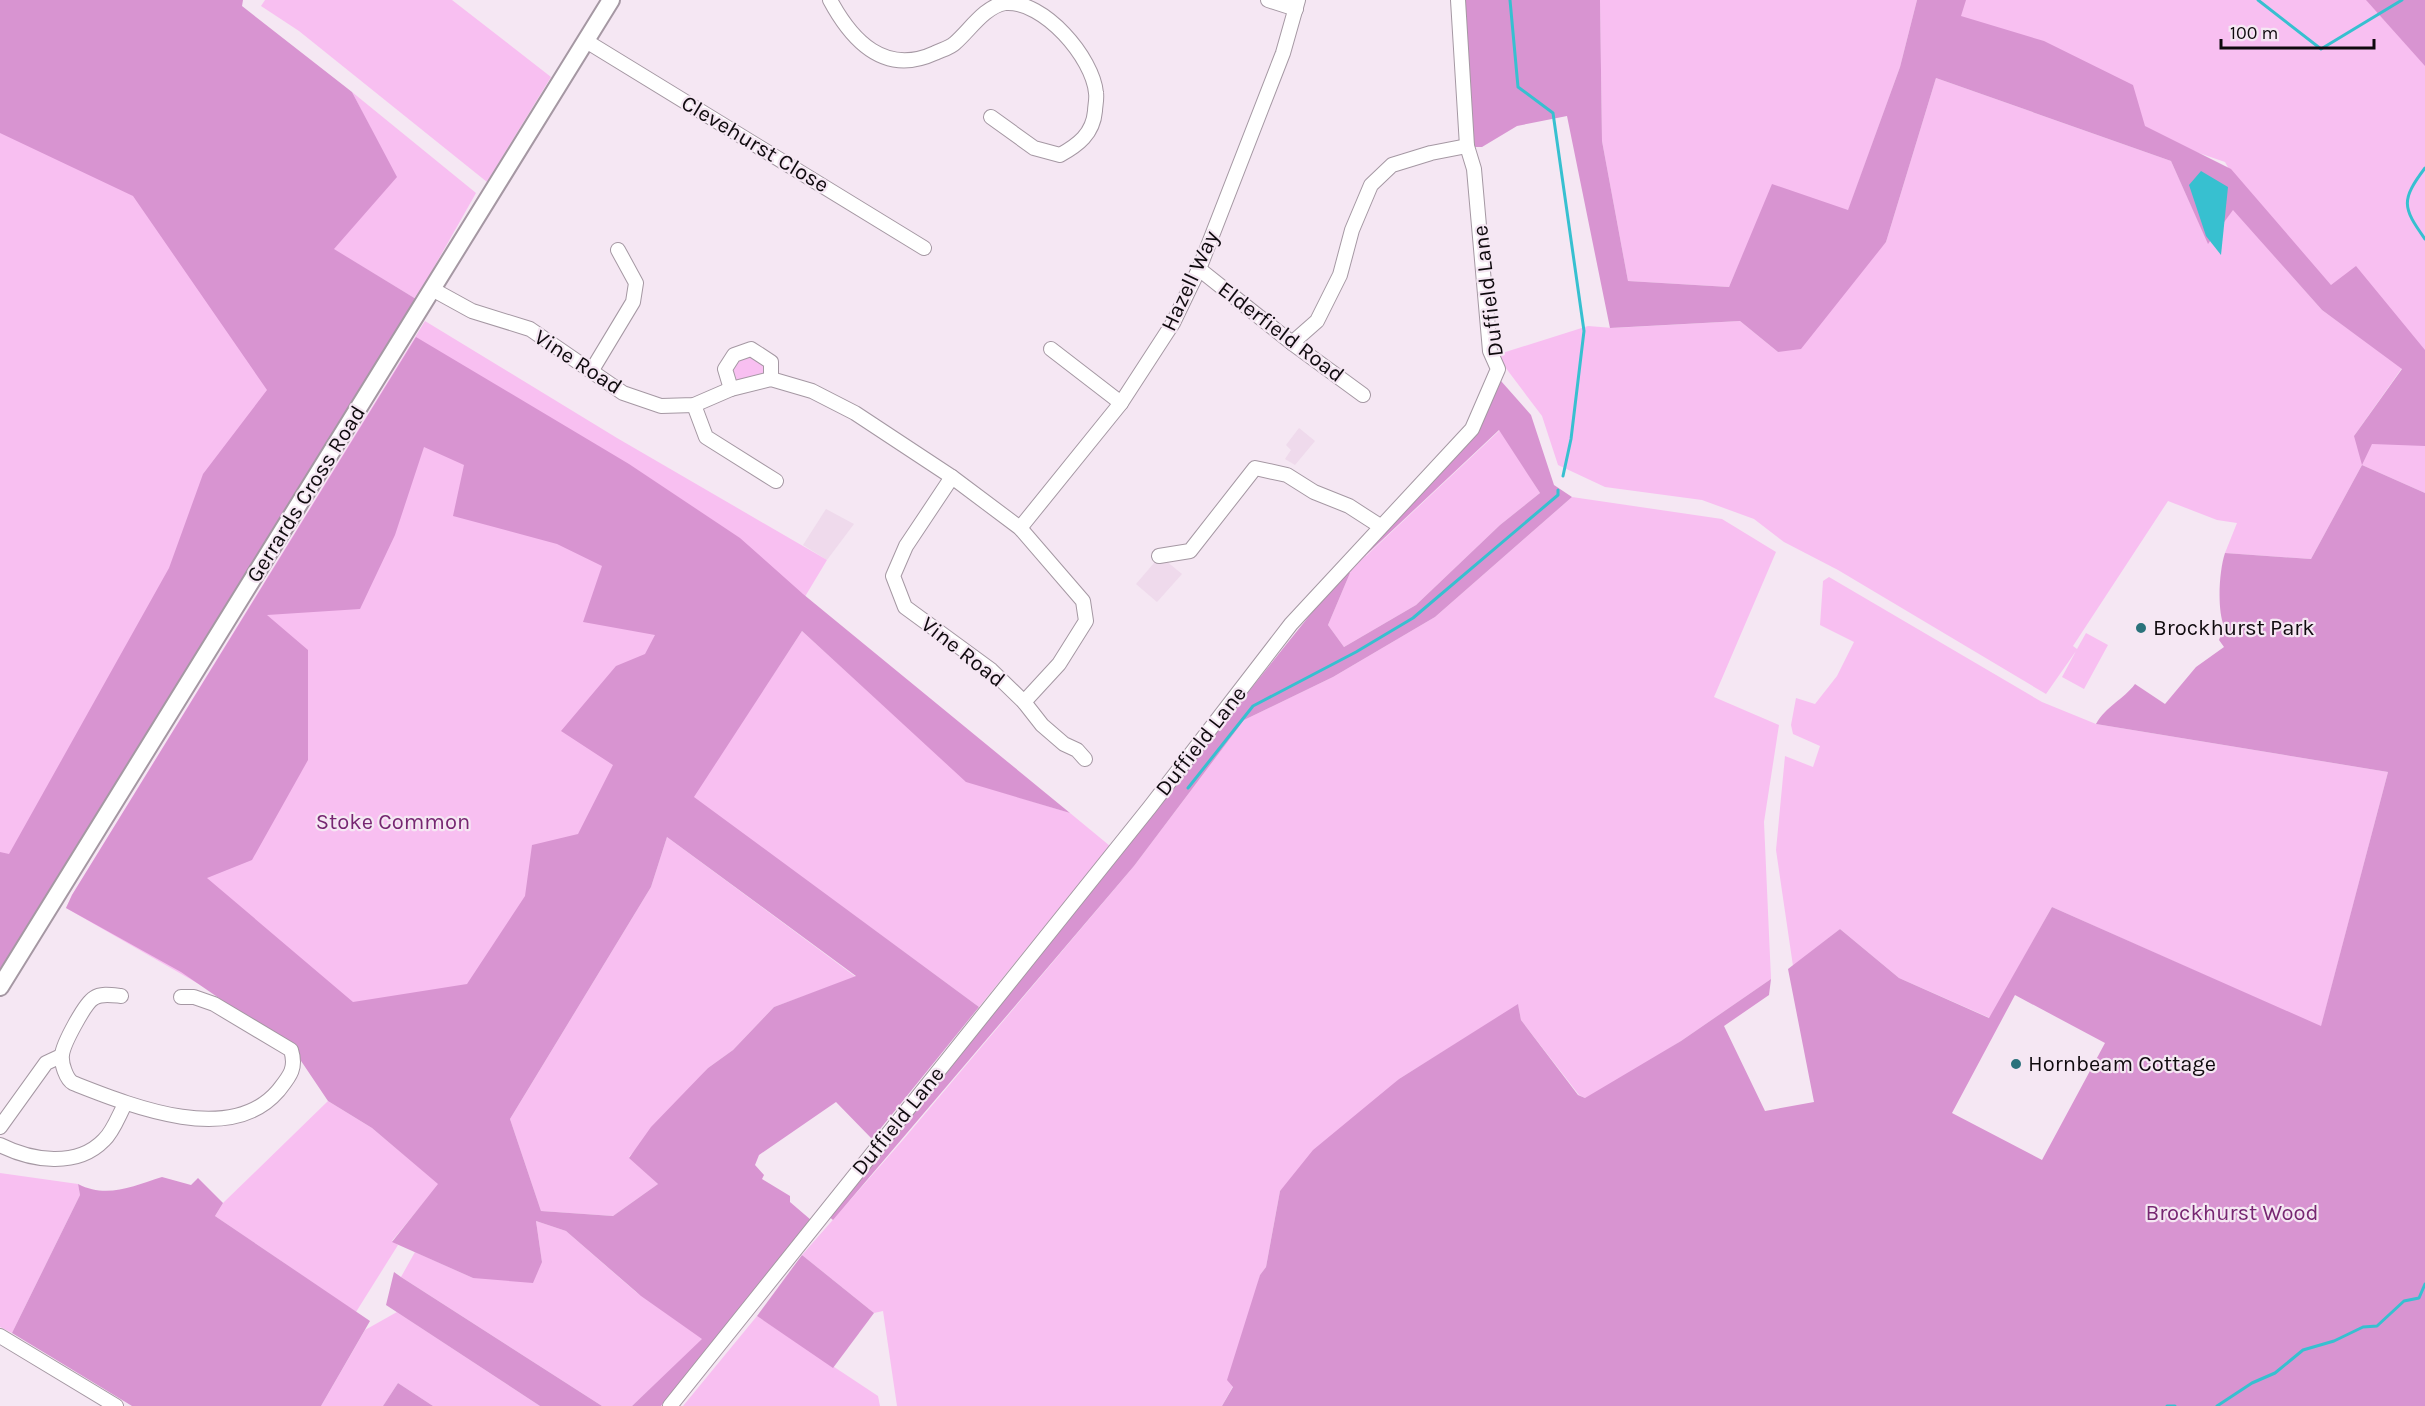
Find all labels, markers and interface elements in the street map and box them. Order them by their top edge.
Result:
scale bar [2221,12,2374,50]
text: 100 m [2230,22,2278,44]
street label: Clevehurst Close [677,90,833,198]
street label: Duffield Lane [1467,224,1509,358]
street label: Hazell Way [1156,227,1224,335]
street label: Elderfield Road [1213,276,1349,388]
street label: Vine Road [529,324,627,400]
street label: Gerrards Cross Road [241,401,371,587]
street label: Vine Road [916,611,1010,693]
place label: Brockhurst Park [2153,615,2315,641]
marker: Brockhurst Park [2134,621,2148,635]
street label: Duffield Lane [1150,681,1252,801]
park label: Stoke Common [316,809,470,835]
place label: Hornbeam Cottage [2028,1051,2216,1077]
marker: Hornbeam Cottage [2009,1057,2023,1071]
street label: Duffield Lane [846,1061,950,1181]
park label: Brockhurst Wood [2145,1200,2319,1226]

